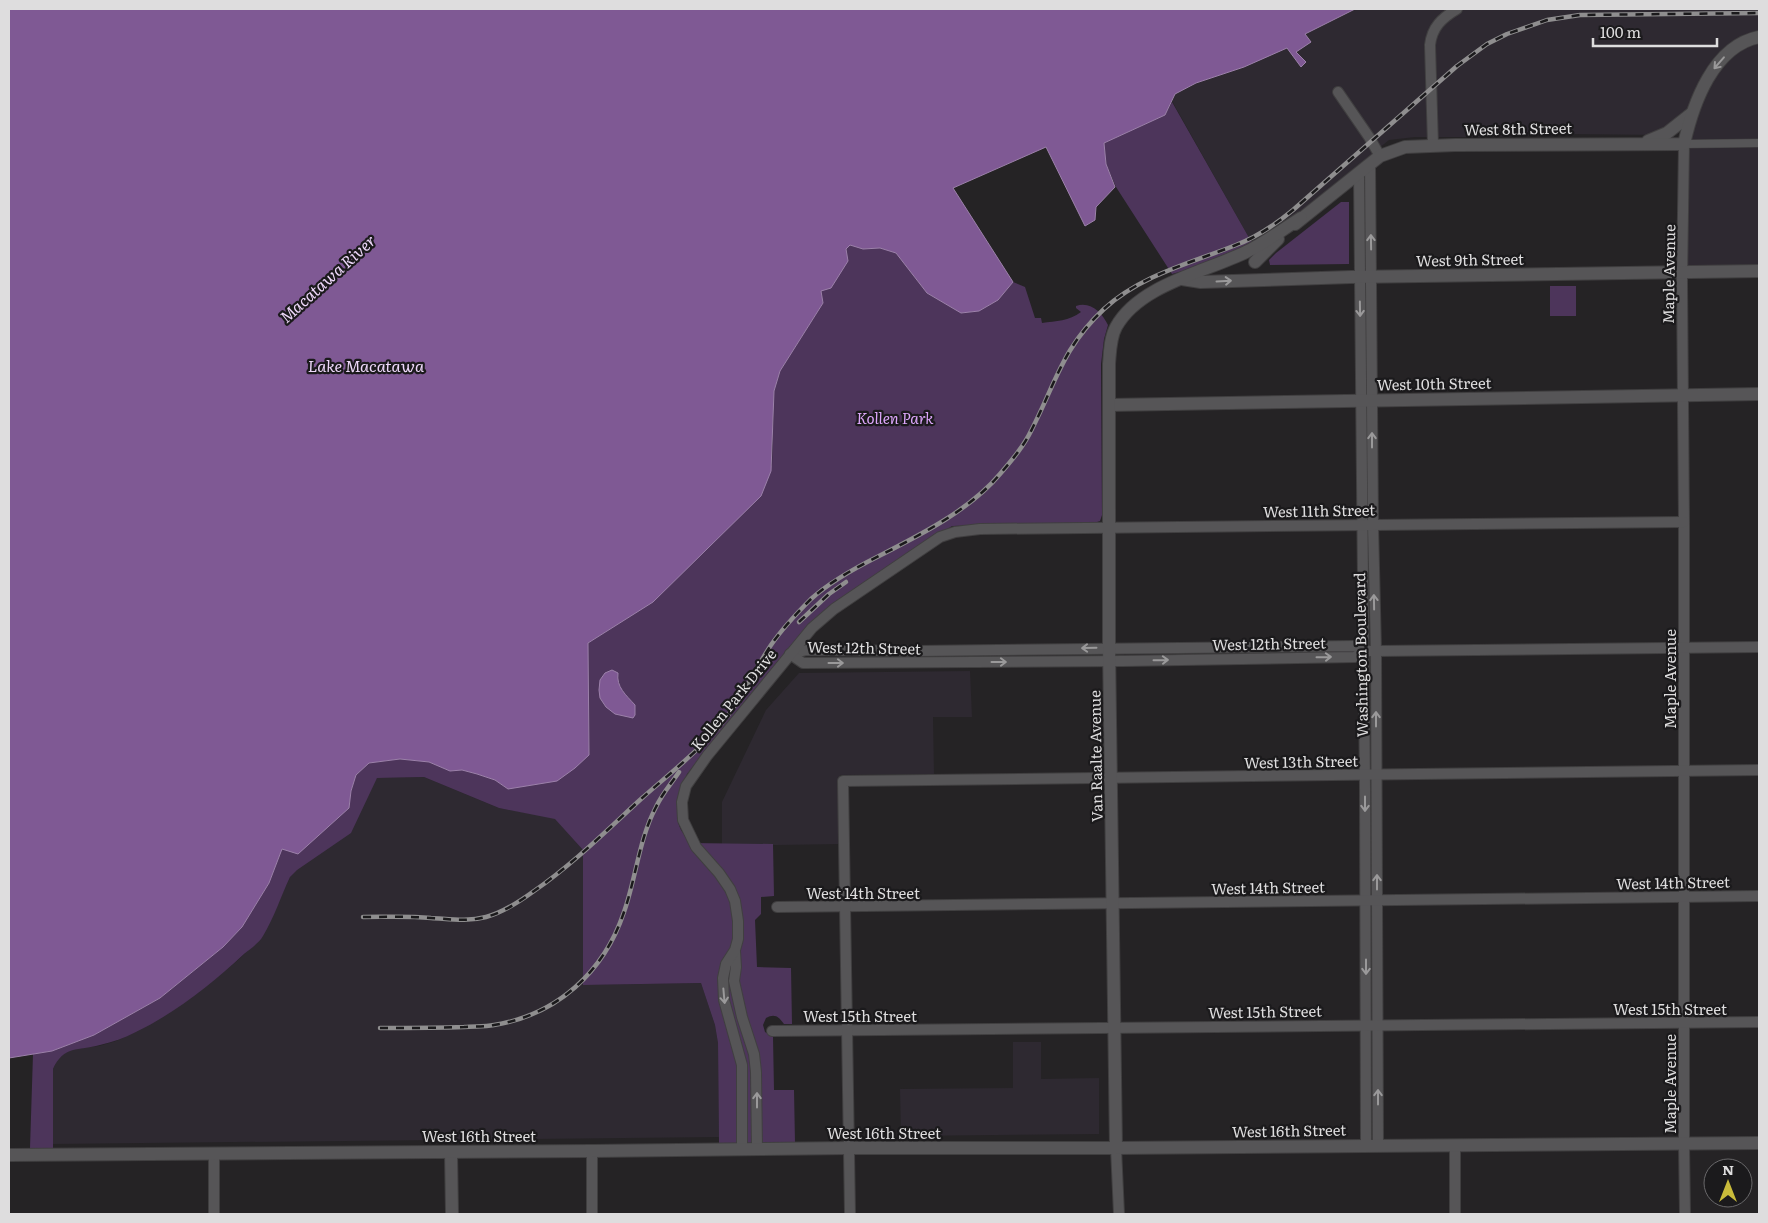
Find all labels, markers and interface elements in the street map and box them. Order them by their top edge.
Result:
scale bar [1593,15,1717,47]
text: 100 m [1600,20,1641,43]
one-way arrow [1713,56,1725,69]
street label: West 8th Street [1464,116,1572,140]
street label: Maple Avenue [1656,224,1680,324]
water label: Macatawa River [274,228,380,328]
one-way arrow [1366,234,1376,250]
street label: West 9th Street [1416,247,1524,271]
one-way arrow [1216,276,1232,285]
one-way arrow [1355,300,1365,317]
water label: Lake Macatawa [308,353,425,377]
street label: West 10th Street [1376,370,1492,396]
park label: Kollen Park [857,406,934,429]
one-way arrow [1367,432,1377,448]
street label: West 11th Street [1263,498,1375,522]
street label: Washington Boulevard [1347,572,1373,738]
one-way arrow [1369,594,1379,610]
street label: Maple Avenue [1658,629,1681,729]
street label: West 12th Street [1212,631,1326,655]
street label: West 12th Street [807,635,921,659]
street label: Kollen Park Drive [685,643,782,755]
one-way arrow [1081,643,1098,653]
one-way arrow [1316,653,1332,662]
one-way arrow [1153,656,1169,665]
one-way arrow [990,657,1007,667]
one-way arrow [828,658,844,668]
street label: Van Raalte Avenue [1082,690,1108,822]
one-way arrow [1371,711,1381,728]
street label: West 13th Street [1244,749,1358,773]
one-way arrow [1360,796,1370,812]
street label: West 14th Street [1616,870,1730,894]
one-way arrow [1372,874,1382,890]
street label: West 14th Street [1211,875,1325,899]
street label: West 14th Street [806,881,920,904]
one-way arrow [1361,958,1371,975]
one-way arrow [720,988,729,1004]
street label: West 15th Street [1613,997,1727,1020]
street label: West 15th Street [1208,999,1322,1023]
street label: West 15th Street [803,1004,917,1027]
street label: Maple Avenue [1658,1034,1681,1134]
one-way arrow [1373,1089,1383,1105]
one-way arrow [752,1092,762,1108]
street label: West 16th Street [1232,1118,1346,1142]
street label: West 16th Street [827,1121,941,1144]
street label: West 16th Street [422,1124,536,1147]
north arrow [1703,1158,1753,1208]
text: N [1722,1159,1734,1179]

